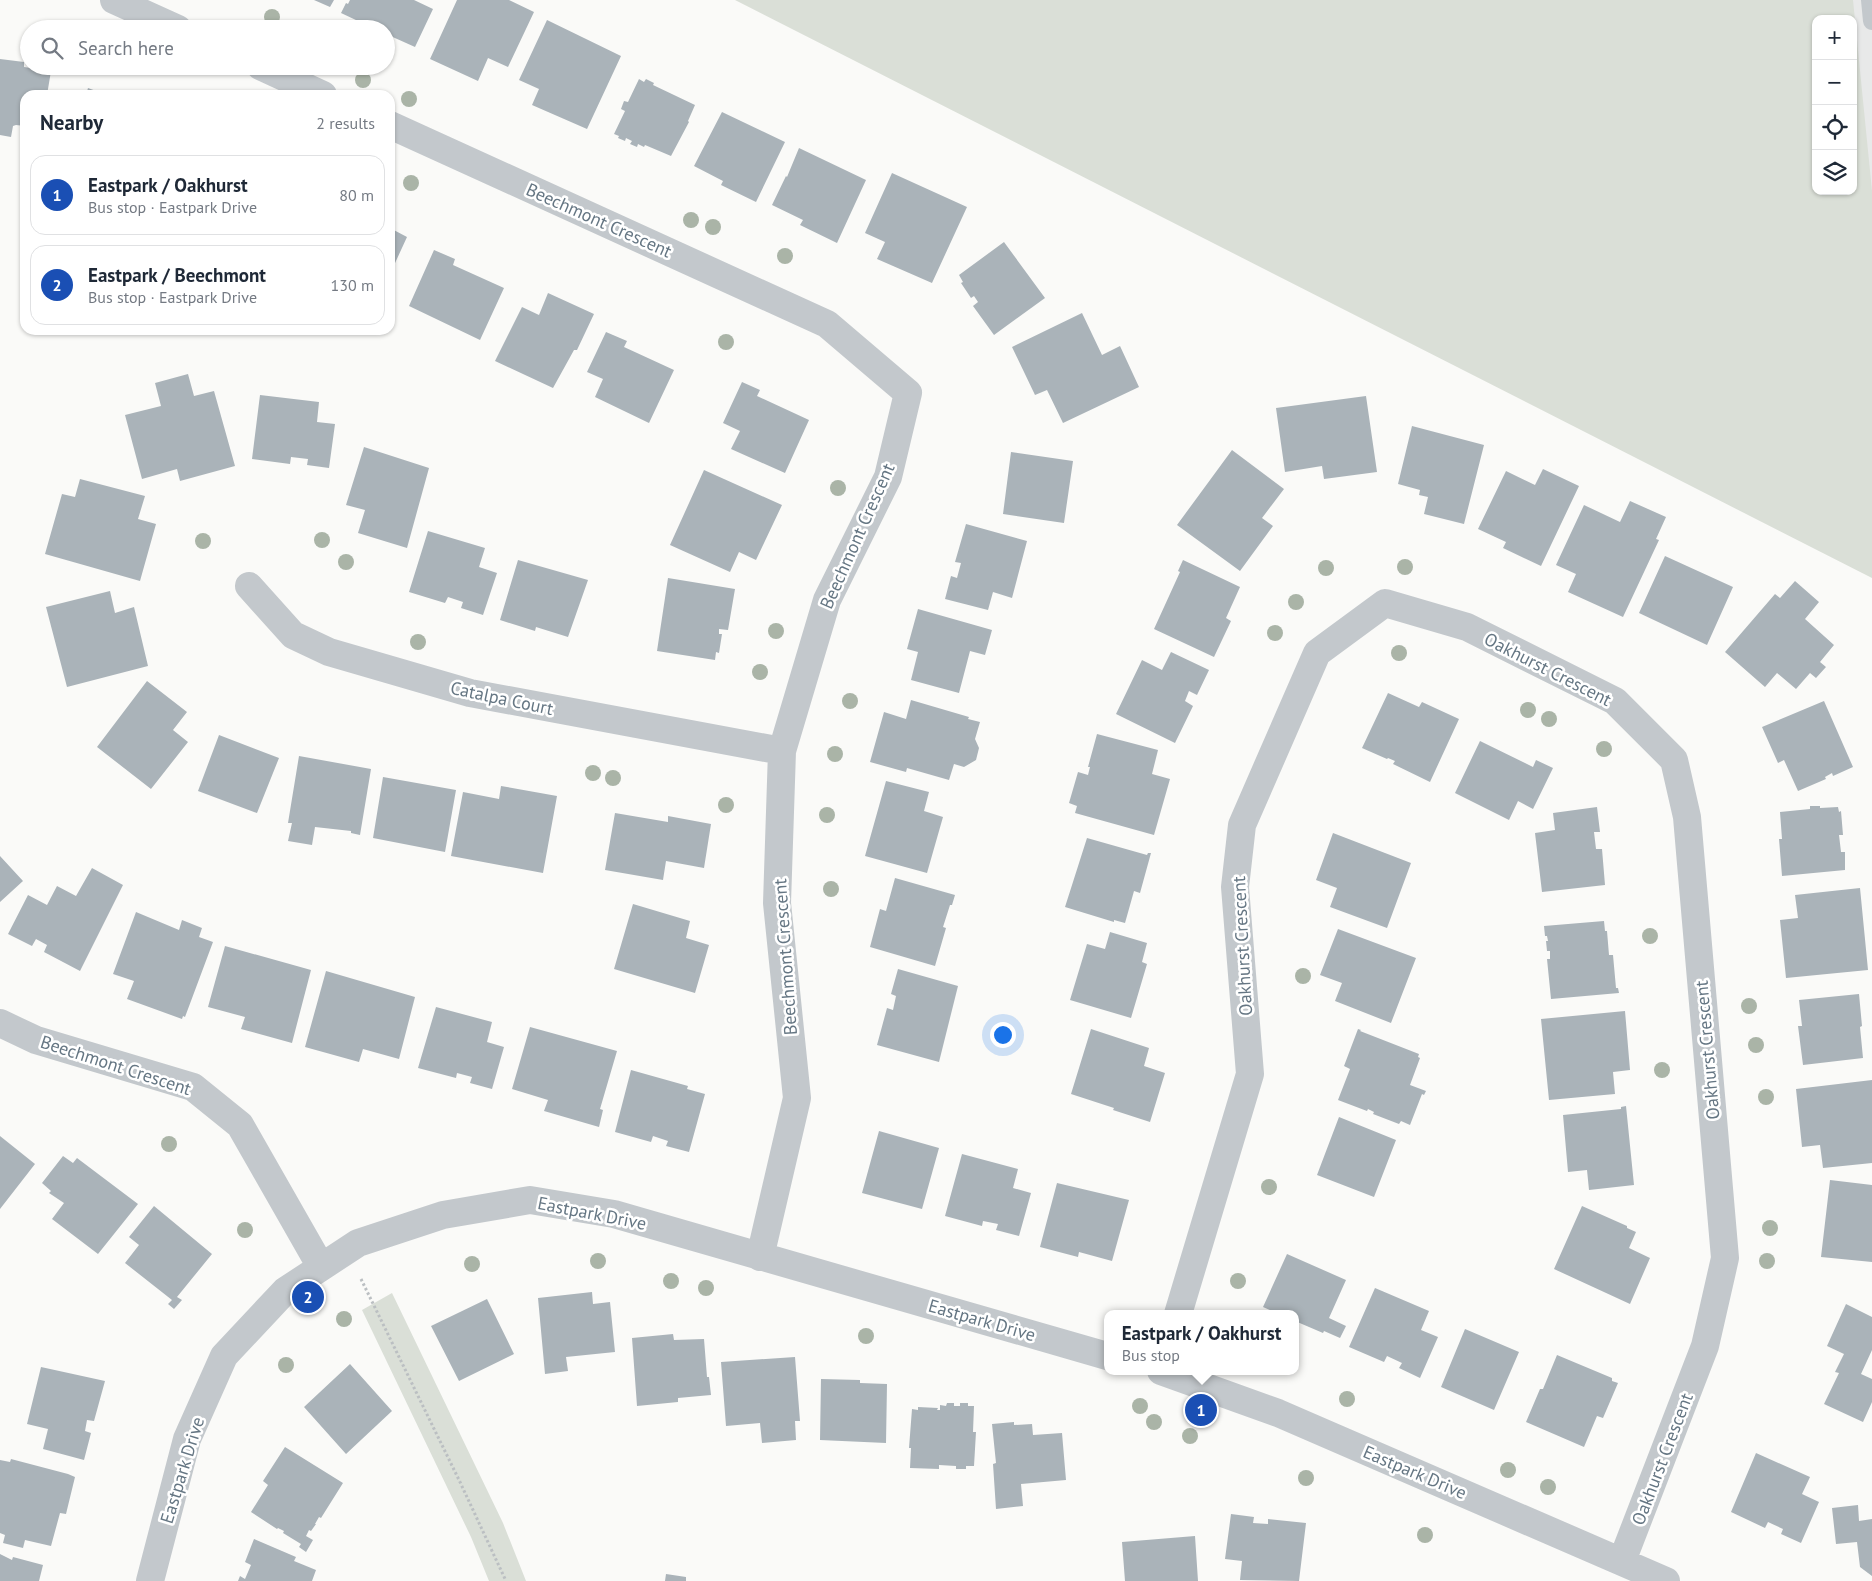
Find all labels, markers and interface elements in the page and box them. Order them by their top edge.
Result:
map controls [1812,15,1857,195]
button: + [1812,15,1857,60]
search box [20,20,395,75]
icon: search [38,34,66,62]
text: Search here [78,36,174,60]
button: − [1812,60,1857,105]
button: locate [1812,105,1857,150]
text: Nearby [40,109,103,136]
text: 2 results [316,113,375,133]
button: layers [1812,150,1857,195]
text: Eastpark / Oakhurst [88,173,248,197]
street label: Beechmont Crescent [523,178,675,262]
text: 1 [52,185,62,205]
text: 80 m [339,185,374,205]
text: Bus stop · Eastpark Drive [88,197,257,217]
text: Eastpark / Beechmont [88,263,266,287]
text: 2 [52,275,62,295]
text: 130 m [331,275,374,295]
text: Bus stop · Eastpark Drive [88,287,257,307]
street label: Beechmont Crescent [815,460,899,612]
street label: Oakhurst Crescent [1481,627,1615,711]
street label: Catalpa Court [449,676,555,720]
street label: Oakhurst Crescent [1227,876,1257,1016]
street label: Beechmont Crescent [768,878,802,1036]
street label: Oakhurst Crescent [1689,979,1725,1121]
your location [990,1022,1016,1048]
street label: Beechmont Crescent [38,1030,194,1100]
street label: Eastpark Drive [536,1191,648,1235]
pin: 2 [292,1278,324,1316]
street label: Eastpark Drive [926,1294,1038,1346]
popup [1104,1310,1299,1375]
text: Eastpark / Oakhurst [1122,1321,1281,1345]
text: Bus stop [1122,1345,1180,1365]
street label: Oakhurst Crescent [1626,1390,1698,1528]
pin: 1 [1185,1391,1217,1429]
street label: Eastpark Drive [155,1414,209,1526]
street label: Eastpark Drive [1360,1440,1470,1504]

